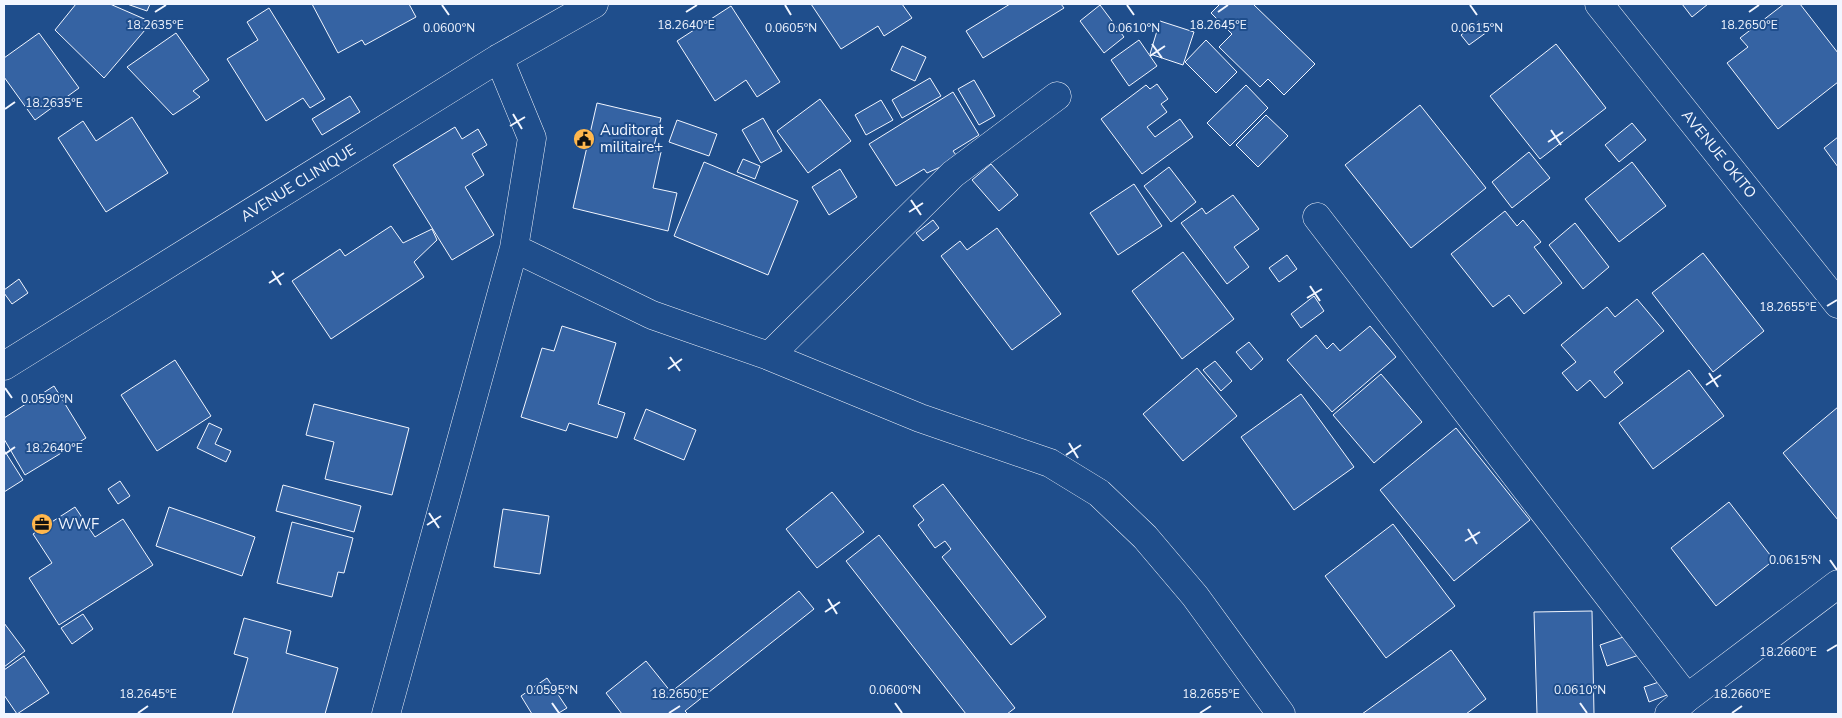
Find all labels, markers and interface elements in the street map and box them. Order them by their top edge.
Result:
text: 18.2635°E [126,17,184,33]
text: 18.2640°E [657,17,715,33]
text: 18.2645°E [1189,17,1247,33]
text: 18.2650°E [1720,17,1778,33]
text: 0.0600°N [423,20,475,36]
text: 0.0605°N [765,20,817,36]
text: 0.0610°N [1108,20,1160,36]
text: 0.0615°N [1451,20,1503,36]
text: 18.2635°E [25,95,83,111]
street label: AVENUE OKITO [1677,106,1761,202]
place label: Auditorat militaire+ [600,120,664,157]
public building icon: Auditorat militaire+ [572,127,596,151]
street label: AVENUE CLINIQUE [237,140,359,226]
text: 18.2655°E [1759,299,1817,315]
text: 0.0590°N [21,391,73,407]
text: 18.2640°E [25,440,83,456]
office icon: WWF [30,512,54,536]
place label: WWF [58,514,99,534]
text: 0.0615°N [1769,552,1821,568]
text: 18.2660°E [1759,644,1817,660]
text: 0.0595°N [526,682,578,698]
text: 0.0600°N [869,682,921,698]
text: 0.0610°N [1554,682,1606,698]
text: 18.2645°E [119,686,177,702]
text: 18.2650°E [651,686,709,702]
text: 18.2655°E [1182,686,1240,702]
text: 18.2660°E [1713,686,1771,702]

